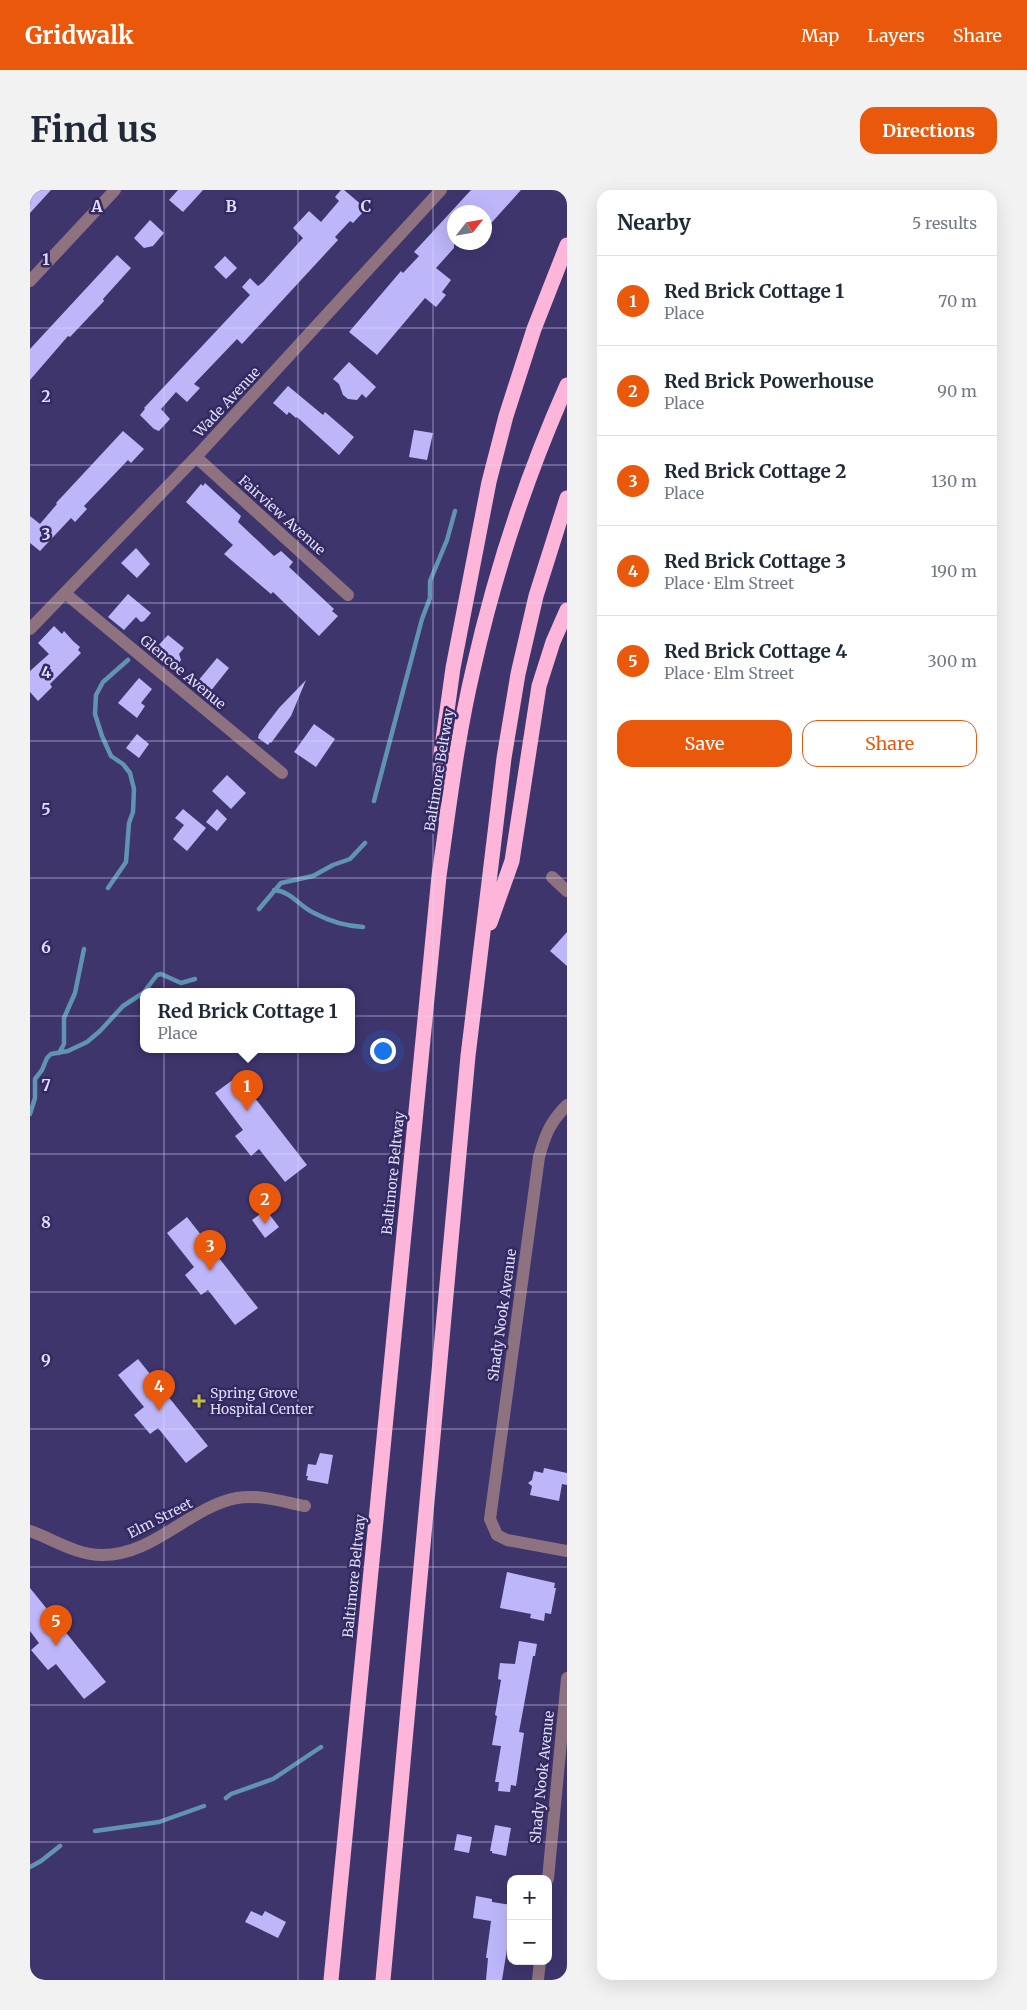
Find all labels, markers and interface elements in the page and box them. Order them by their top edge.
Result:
text: Gridwalk [25,20,134,51]
text: Map [801,24,839,47]
text: Layers [867,24,925,47]
text: Share [953,24,1002,47]
button: Directions [860,107,997,154]
text: Find us [30,108,157,152]
text: A [90,196,103,216]
text: B [225,196,237,216]
text: C [361,196,371,216]
north arrow [447,205,492,250]
text: Nearby [617,209,691,236]
text: 5 results [912,213,977,233]
text: 1 [42,249,50,269]
text: Red Brick Cottage 1 [664,279,844,303]
text: 1 [629,291,637,311]
text: 70 m [938,291,977,311]
text: Place [664,303,704,323]
street label: Wade Avenue [189,363,264,442]
text: Red Brick Powerhouse [664,369,874,393]
text: 2 [628,381,638,401]
text: 90 m [937,381,977,401]
text: 2 [41,386,51,406]
text: Place [664,393,704,413]
text: Red Brick Cottage 2 [664,459,846,483]
street label: Fairview Avenue [235,471,329,559]
text: 3 [628,471,638,491]
text: 130 m [931,471,977,491]
text: Place [664,483,704,503]
text: 3 [41,524,51,544]
text: Red Brick Cottage 3 [664,549,846,573]
text: 4 [628,561,638,581]
text: 190 m [931,561,977,581]
text: Place · Elm Street [664,573,794,593]
street label: Glencoe Avenue [137,631,229,713]
text: Red Brick Cottage 4 [664,639,847,663]
text: 5 [628,651,638,671]
text: 300 m [928,651,977,671]
text: 4 [41,662,51,682]
text: Place · Elm Street [664,663,794,683]
street label: Baltimore Beltway [420,706,458,833]
button: Save [617,720,792,767]
button: Share [802,720,977,767]
text: 5 [41,799,51,819]
text: 6 [41,937,51,957]
popup [140,988,355,1053]
text: Red Brick Cottage 1 [157,999,338,1023]
text: Place [157,1023,197,1043]
your location [370,1038,396,1064]
pin: 1 [231,1070,263,1111]
text: 7 [41,1075,51,1095]
street label: Baltimore Beltway [378,1109,409,1236]
pin: 2 [249,1183,281,1224]
text: 8 [41,1212,51,1232]
pin: 3 [194,1230,226,1271]
street label: Shady Nook Avenue [484,1248,520,1382]
text: 9 [41,1350,51,1370]
pin: 4 [143,1370,175,1411]
place label: Spring Grove Hospital Center [210,1384,314,1418]
marker: Spring Grove Hospital Center [192,1394,206,1408]
street label: Elm Street [124,1494,196,1542]
street label: Baltimore Beltway [339,1512,370,1639]
pin: 5 [40,1605,72,1646]
street label: Shady Nook Avenue [526,1710,558,1844]
map controls [507,1875,552,1965]
button: + [507,1875,552,1920]
button: − [507,1920,552,1965]

